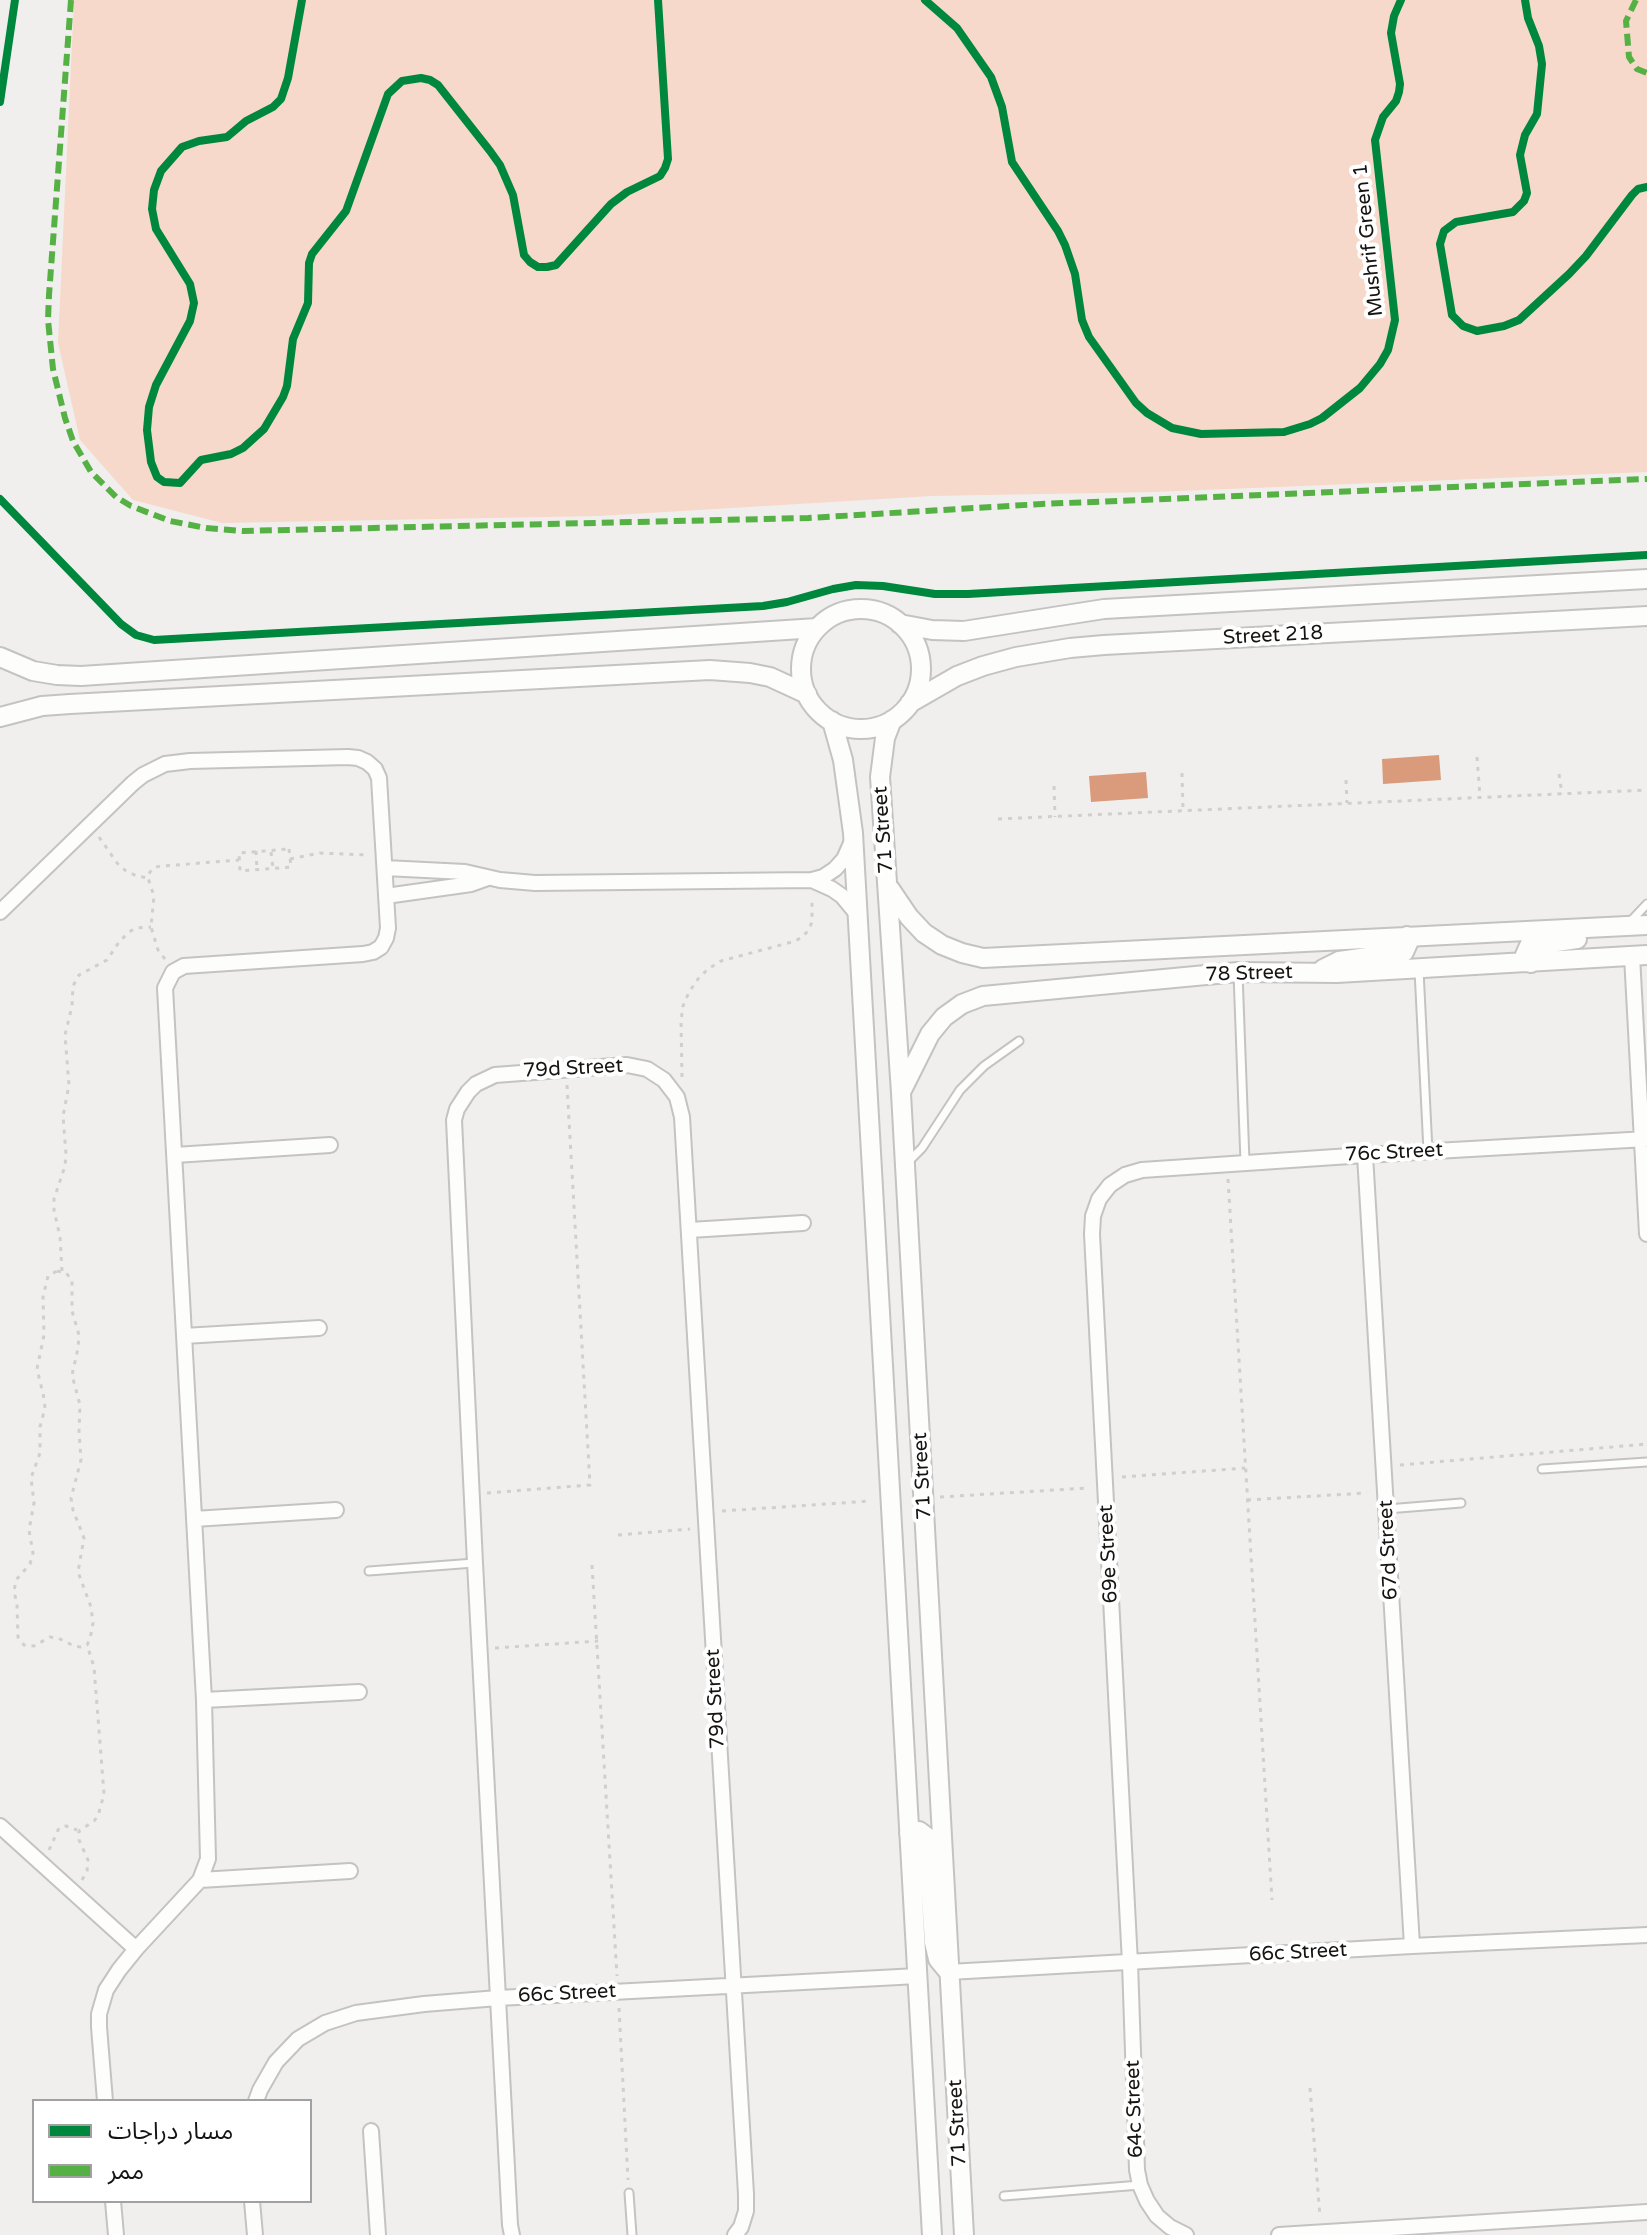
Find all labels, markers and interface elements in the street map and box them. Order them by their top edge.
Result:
street label: Mushrif Green 1 [1349,162,1389,318]
street label: Street 218 [1222,621,1324,651]
street label: 71 Street [869,786,899,874]
street label: 78 Street [1205,960,1293,988]
street label: 79d Street [522,1054,624,1084]
street label: 76c Street [1344,1138,1444,1168]
street label: 71 Street [909,1432,937,1520]
street label: 67d Street [1374,1499,1404,1601]
street label: 69e Street [1094,1504,1124,1604]
street label: 79d Street [701,1648,731,1750]
street label: 66c Street [1248,1938,1348,1968]
street label: 66c Street [517,1979,617,2009]
street label: 64c Street [1121,2060,1149,2158]
street label: 71 Street [944,2079,972,2167]
legend [32,2099,312,2203]
text: مسار دراجات [108,2117,233,2146]
text: ممر [108,2157,144,2186]

